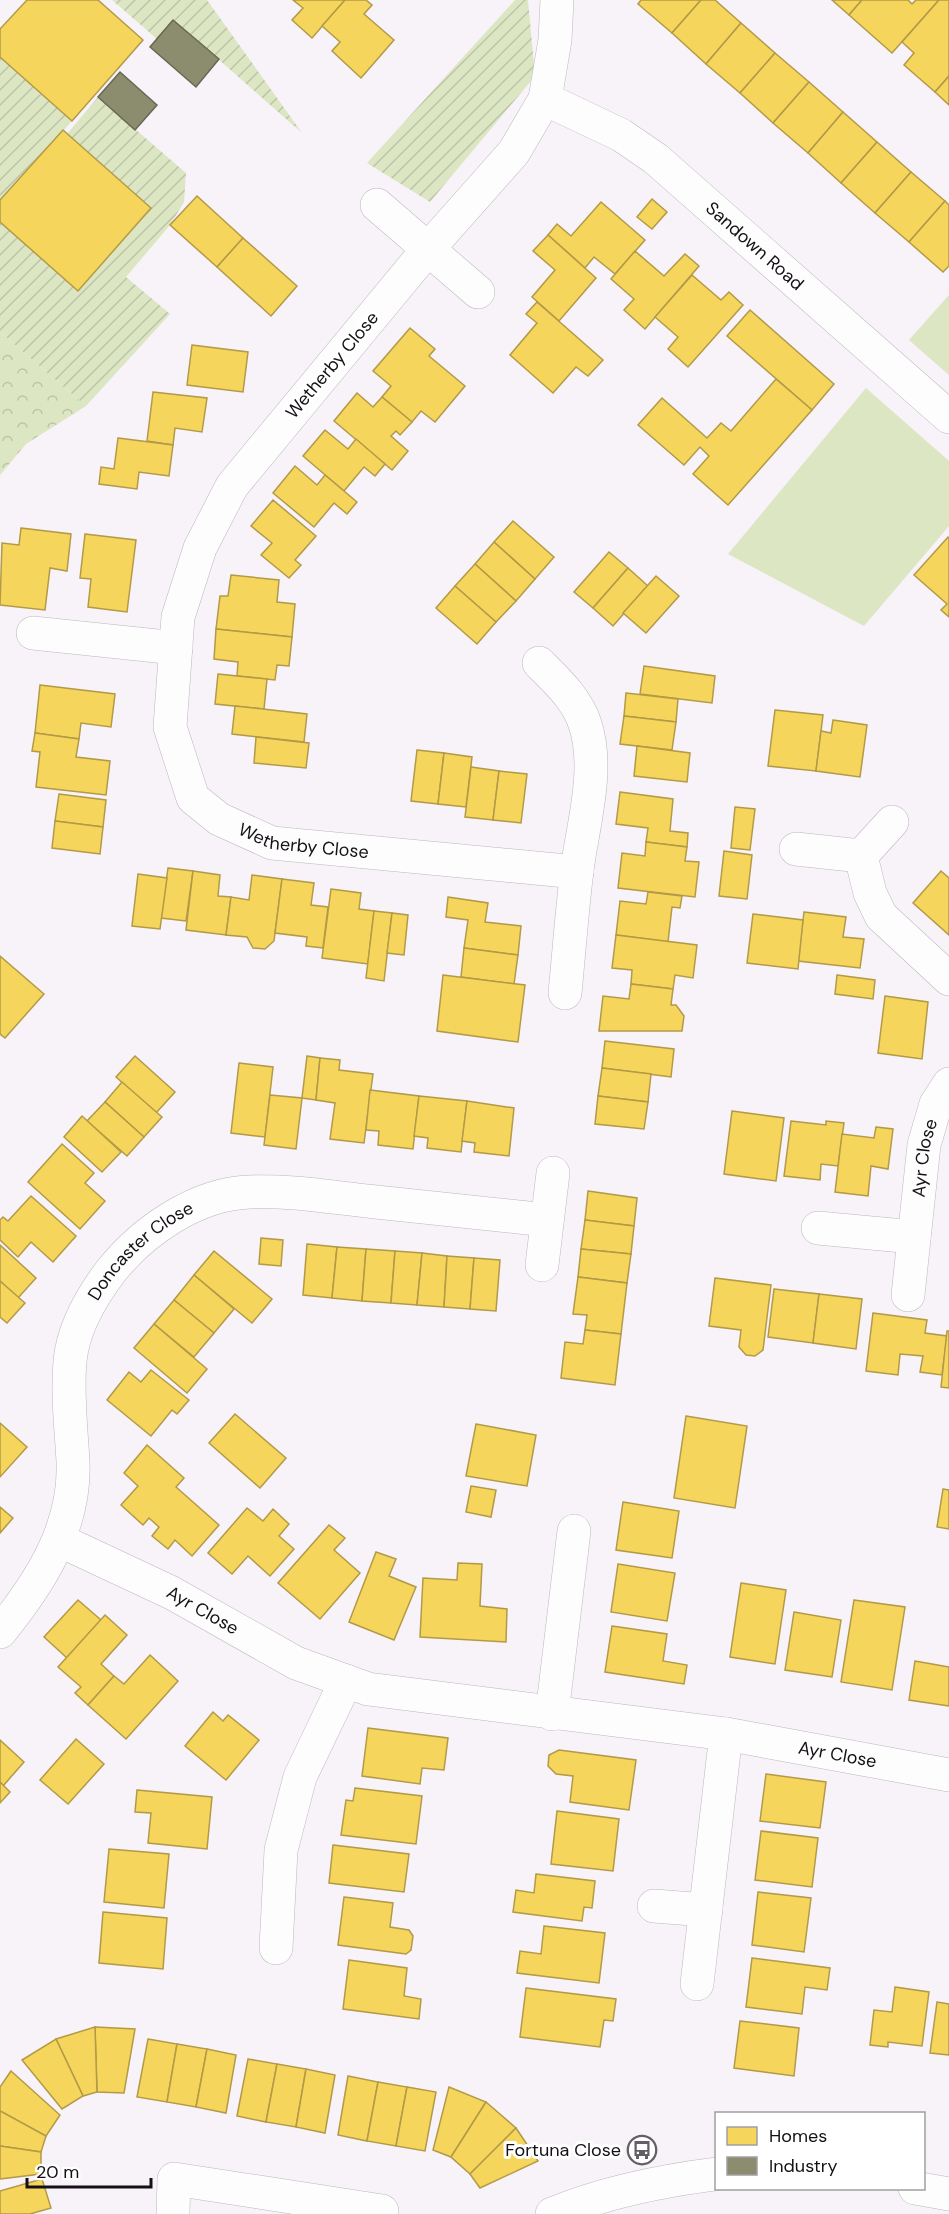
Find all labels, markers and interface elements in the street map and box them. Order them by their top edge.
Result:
street label: Sandown Road [701,196,809,296]
street label: Wetherby Close [280,306,384,424]
street label: Wetherby Close [234,817,370,864]
street label: Ayr Close [907,1116,943,1198]
street label: Doncaster Close [82,1196,197,1305]
street label: Ayr Close [162,1580,243,1640]
street label: Ayr Close [796,1736,879,1773]
legend [715,2112,925,2190]
text: Homes [769,2124,827,2148]
bus stop icon: Fortuna Close [626,2134,658,2166]
place label: Fortuna Close [505,2138,621,2162]
scale bar [27,2151,152,2189]
text: Industry [769,2154,838,2178]
text: 20 m [36,2160,79,2184]

